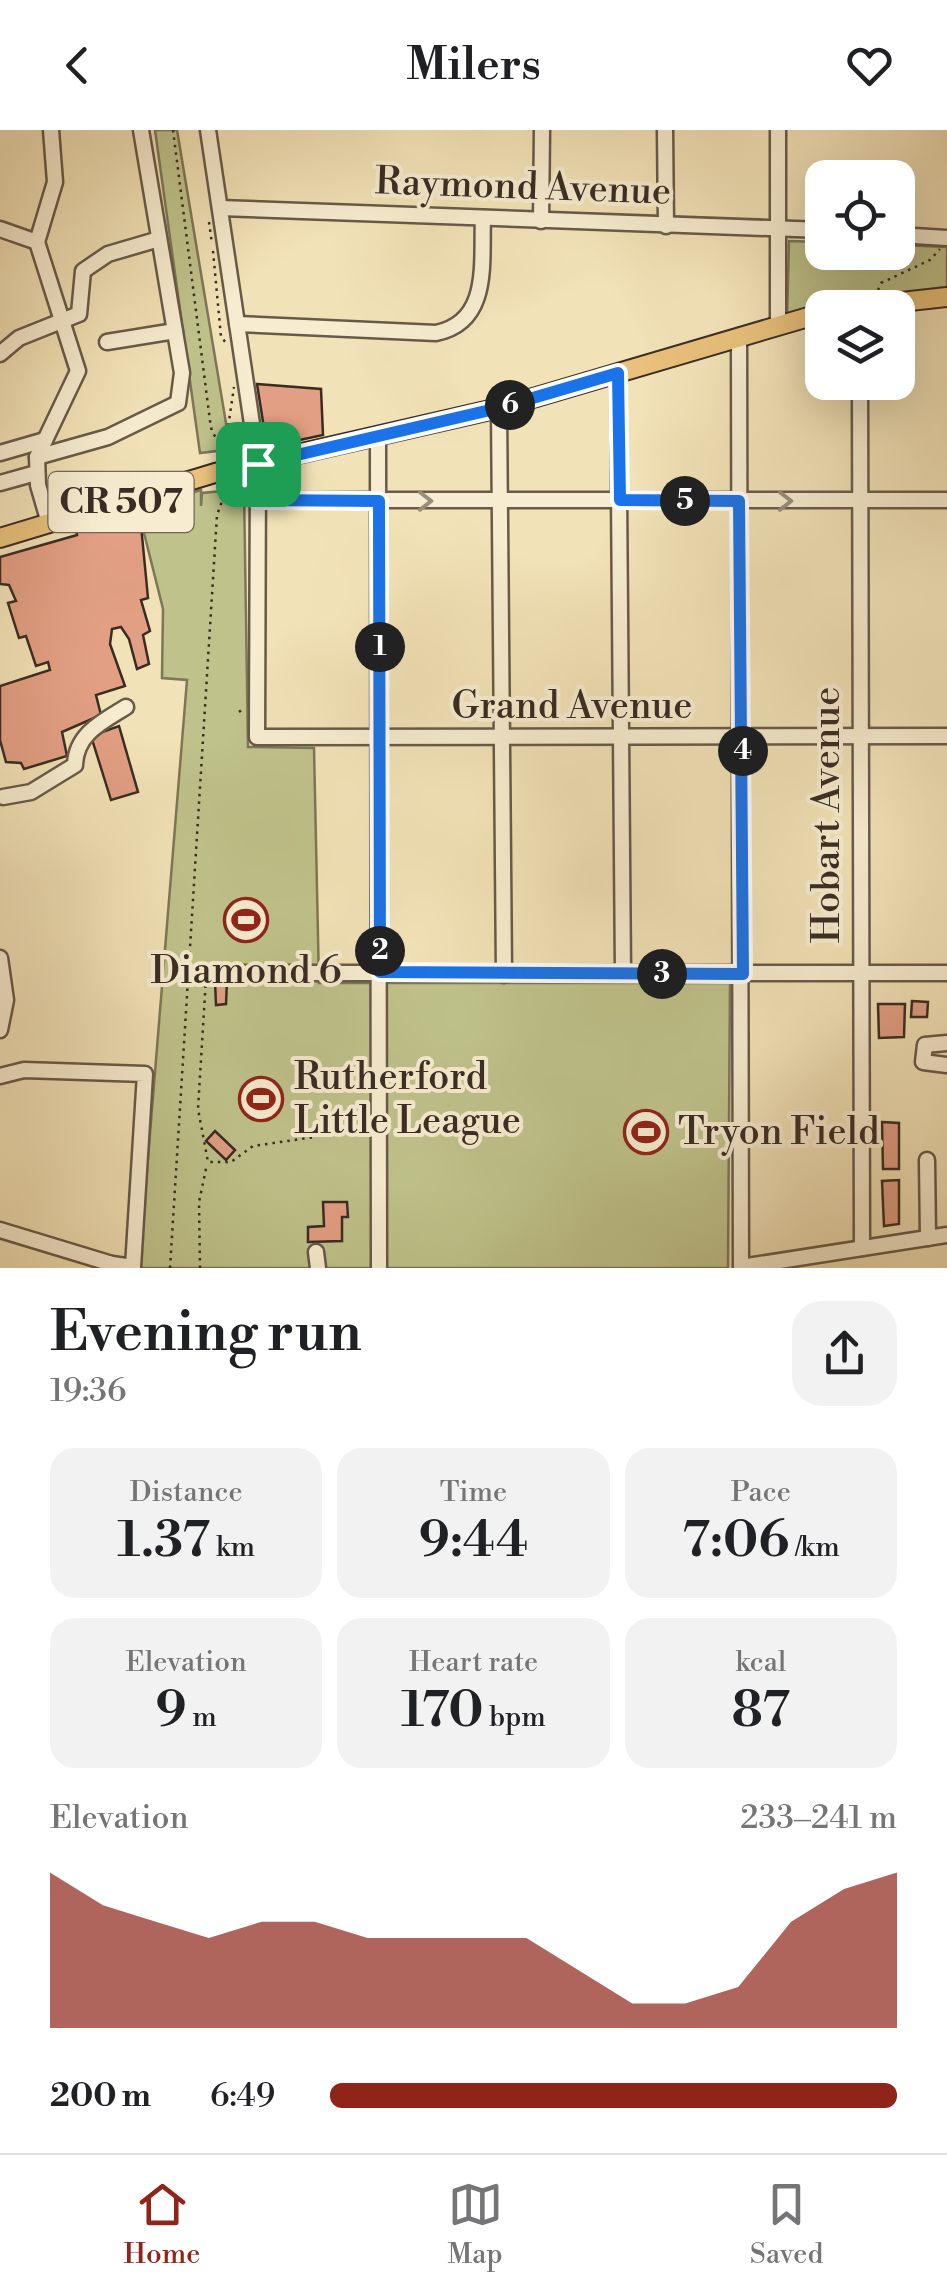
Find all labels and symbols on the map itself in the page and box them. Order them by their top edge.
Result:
street label: Raymond Avenue [374,158,672,216]
pin: 6 [485,380,535,430]
pin [216,422,301,507]
road number: CR 507 [48,472,194,532]
pin: 5 [660,476,710,526]
one-way arrow [418,490,433,512]
one-way arrow [778,490,793,512]
pin: 1 [355,622,405,672]
street label: Grand Avenue [452,683,692,730]
street label: Hobart Avenue [804,687,851,943]
pin: 4 [718,726,768,776]
sports icon: Diamond 6 [223,897,269,943]
pin: 2 [355,926,405,976]
place label: Diamond 6 [150,948,342,995]
pin: 3 [637,949,687,999]
place label: Rutherford Little League [294,1054,521,1145]
sports icon: Rutherford Little League [238,1076,284,1122]
sports icon: Tryon Field [623,1109,669,1155]
place label: Tryon Field [678,1109,880,1156]

